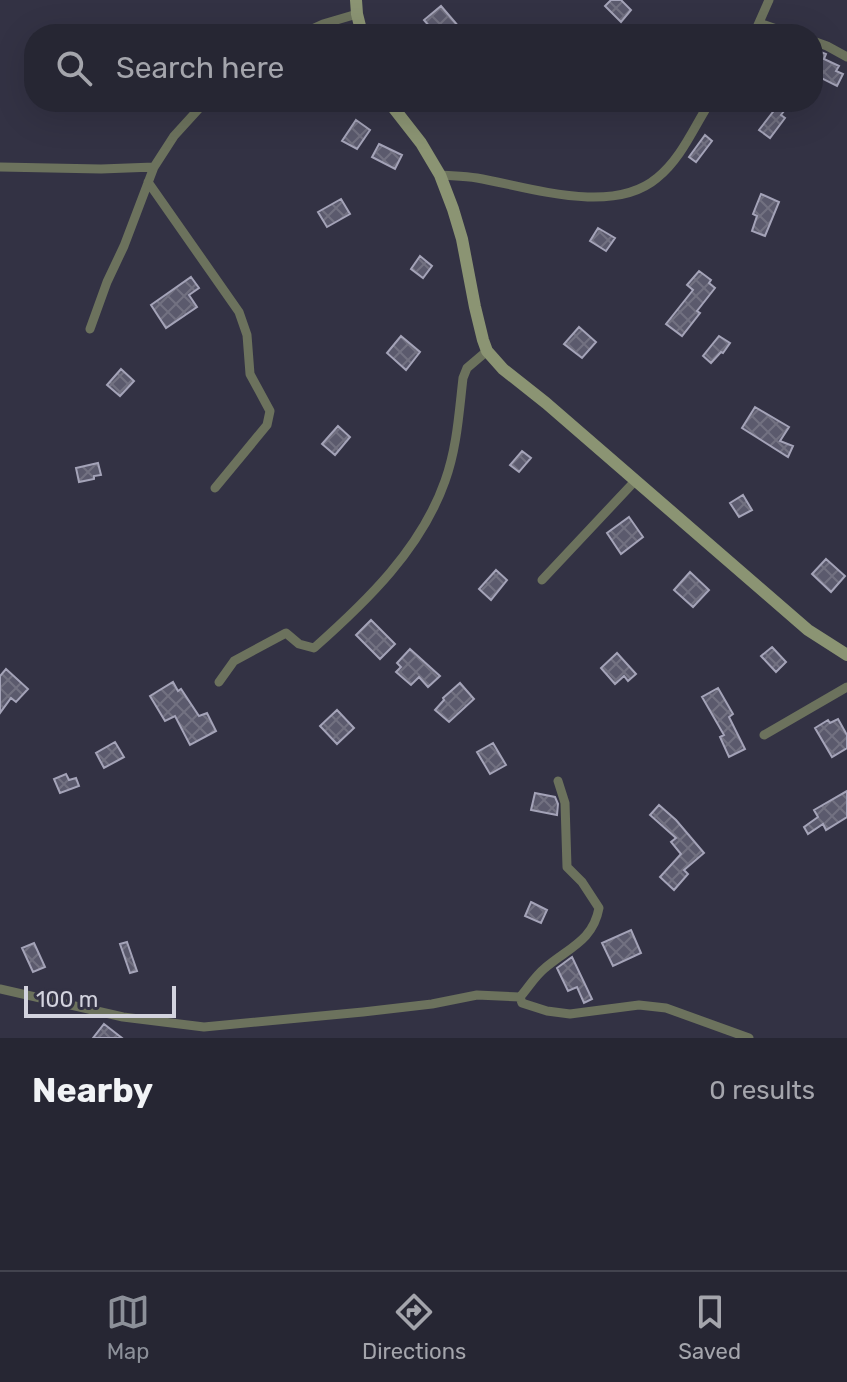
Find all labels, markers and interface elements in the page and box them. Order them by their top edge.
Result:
search box [24,24,823,112]
icon: search [52,46,96,90]
text: Search here [116,50,284,86]
scale bar [24,982,176,1018]
text: 100 m [36,986,98,1013]
text: Nearby [32,1070,153,1111]
text: 0 results [709,1075,815,1106]
tab: Map [106,1290,150,1365]
tab: Directions [362,1290,466,1365]
tab: Saved [678,1290,741,1365]

